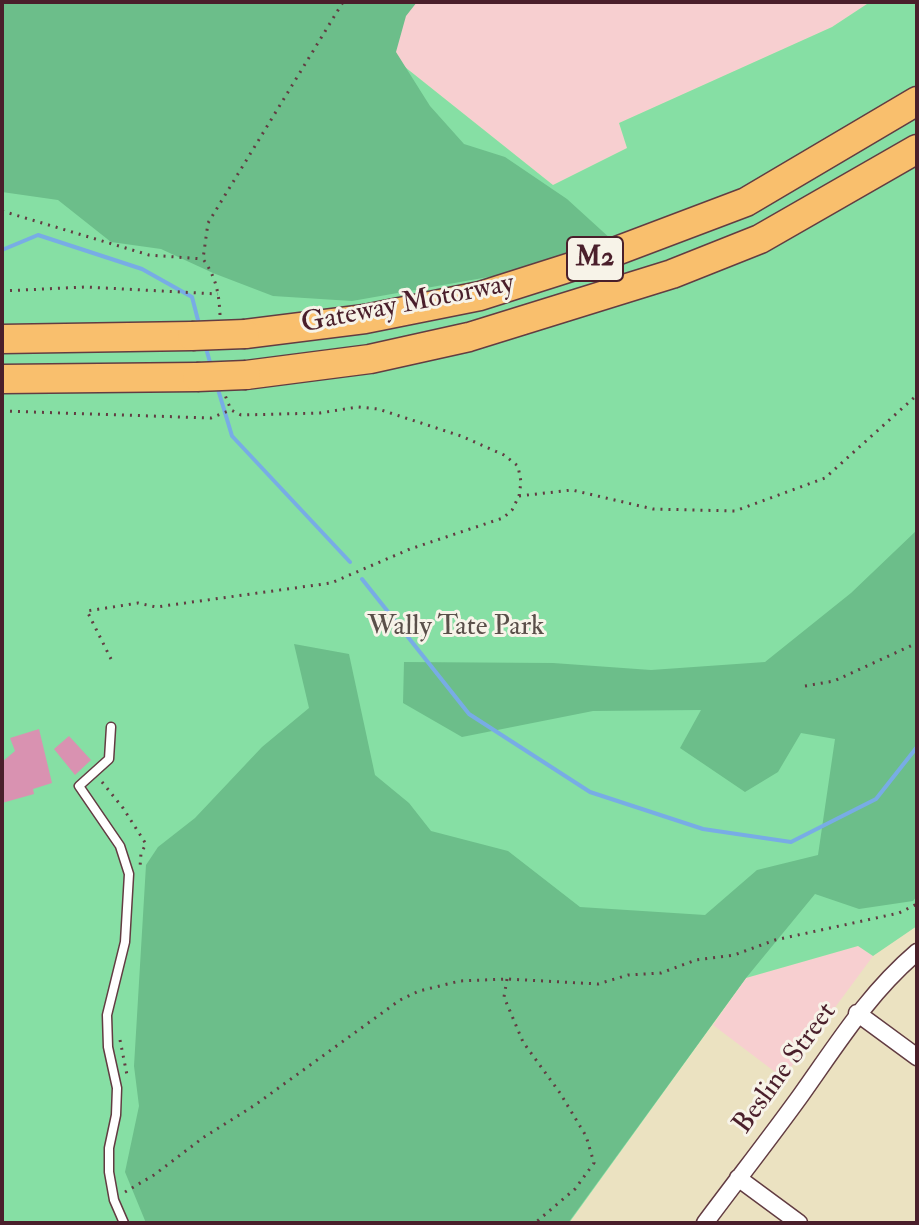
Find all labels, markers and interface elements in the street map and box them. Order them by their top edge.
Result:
road number: M2 [567,237,623,281]
street label: Gateway Motorway [299,268,517,342]
park label: Wally Tate Park [368,611,544,645]
street label: Besline Street [727,997,845,1141]

